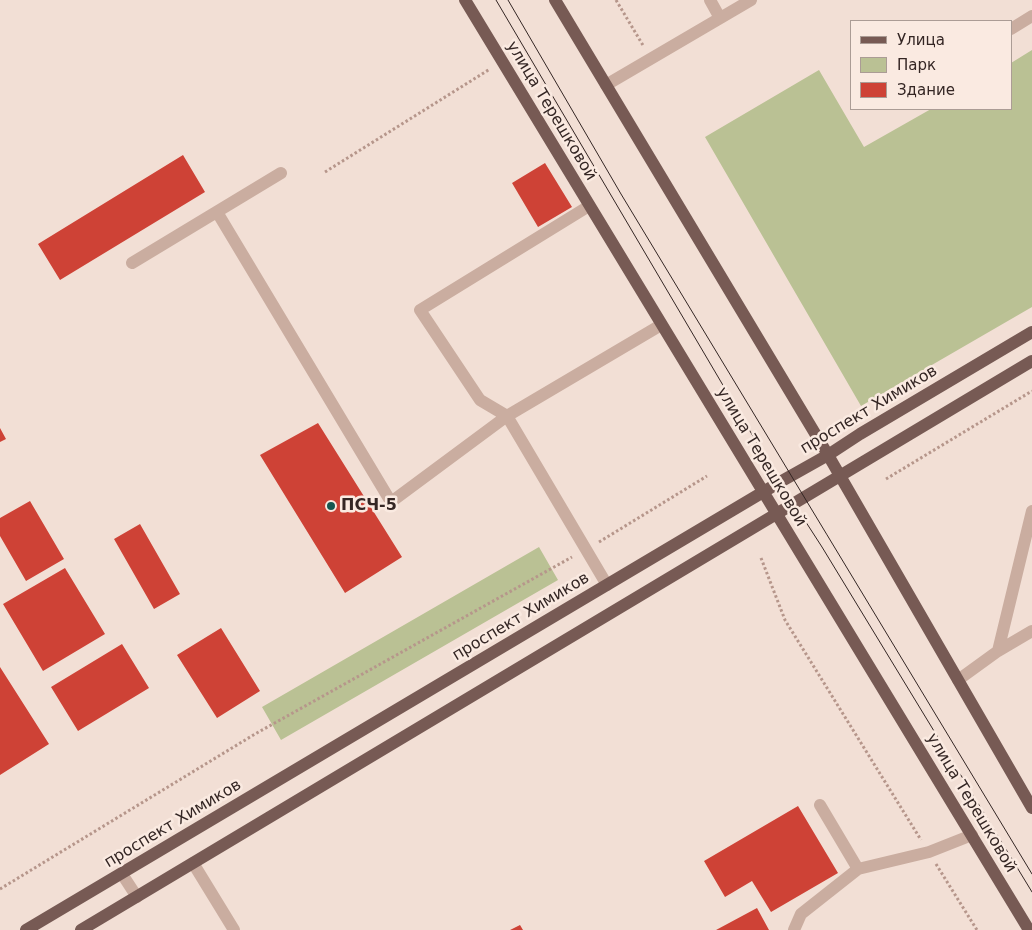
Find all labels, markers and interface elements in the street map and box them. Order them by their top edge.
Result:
legend [850,20,1012,110]
text: Улица [897,31,945,49]
street label: улица Терешковой [502,38,600,184]
text: Парк [897,56,936,74]
text: Здание [897,81,955,99]
street label: проспект Химиков [797,362,941,458]
street label: улица Терешковой [712,384,810,530]
place label: ПСЧ-5 [341,496,397,516]
marker: ПСЧ-5 [325,500,337,512]
street label: проспект Химиков [449,569,593,665]
street label: улица Терешковой [922,730,1020,876]
street label: проспект Химиков [101,776,245,872]

